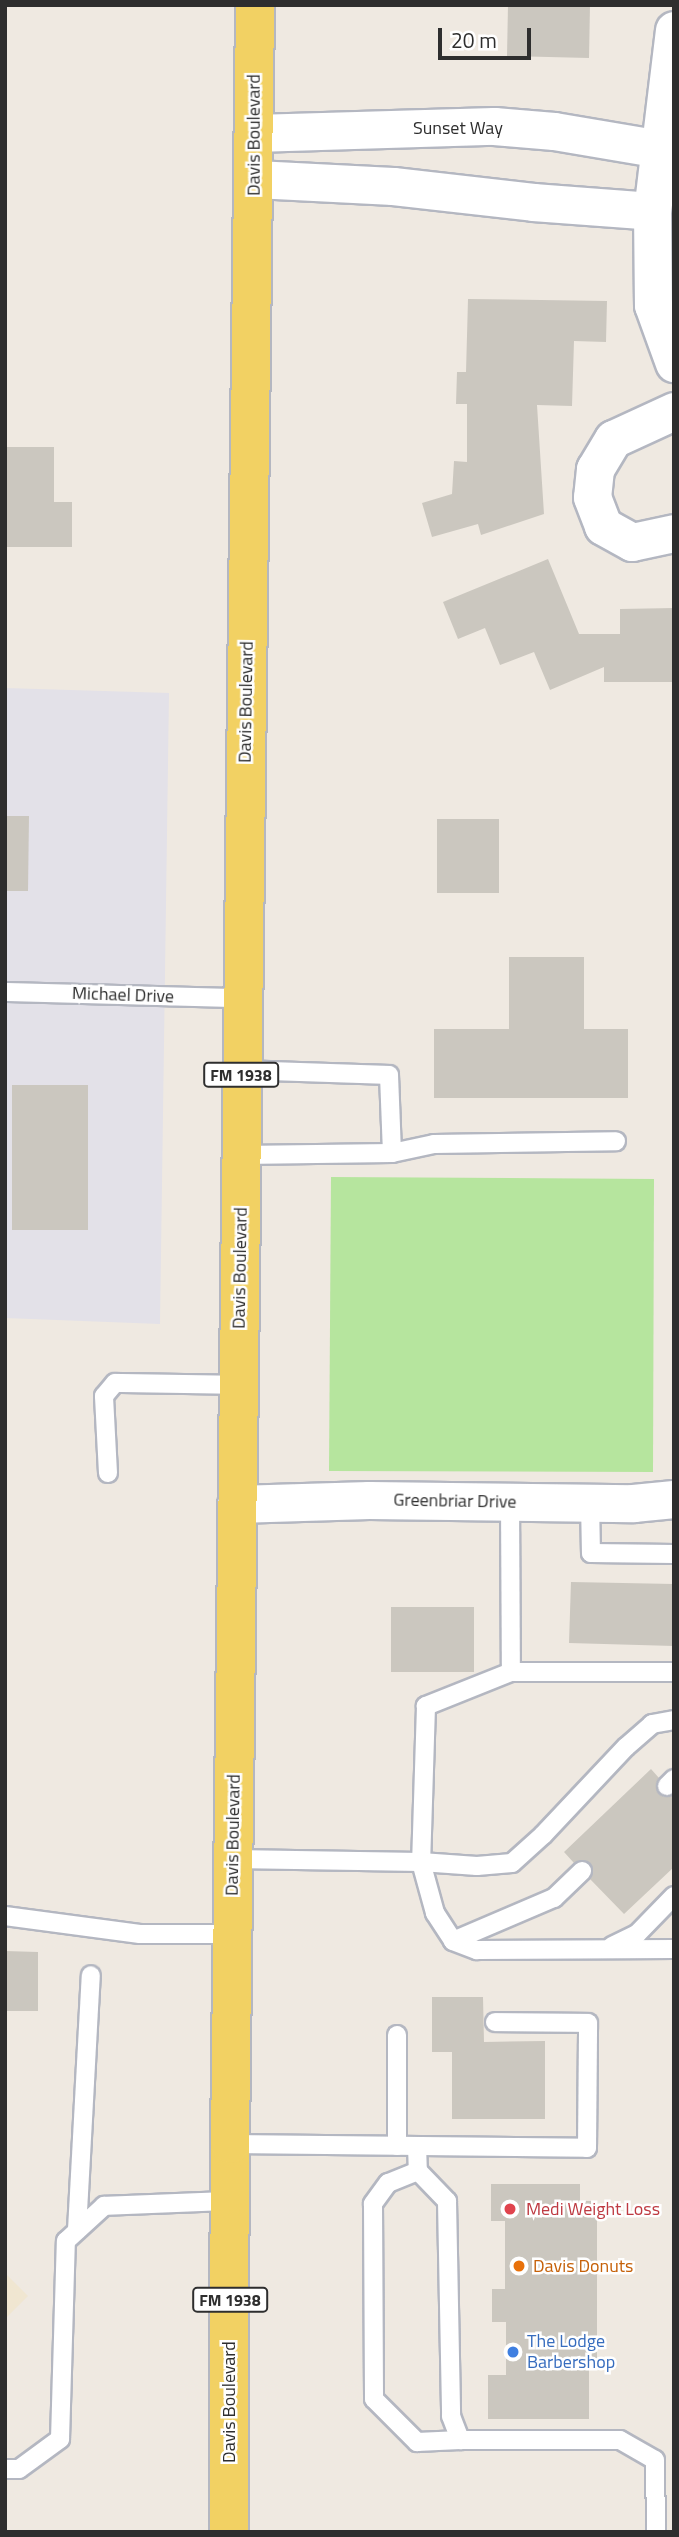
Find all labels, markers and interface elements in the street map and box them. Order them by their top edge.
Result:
scale bar [441,14,534,58]
text: 20 m [451,24,497,56]
street label: Davis Boulevard [243,74,265,196]
street label: Sunset Way [413,117,503,139]
street label: Davis Boulevard [234,641,258,763]
street label: Michael Drive [72,982,174,1008]
road number: FM 1938 [202,1063,280,1088]
street label: Davis Boulevard [228,1207,252,1329]
street label: Greenbriar Drive [393,1489,517,1513]
street label: Davis Boulevard [221,1774,245,1896]
place label: Medi Weight Loss [526,2198,660,2220]
marker: Medi Weight Loss [500,2199,520,2219]
place label: Davis Donuts [533,2255,633,2277]
marker: Davis Donuts [511,2258,527,2274]
road number: FM 1938 [191,2288,268,2312]
place label: The Lodge Barbershop [527,2331,615,2374]
street label: Davis Boulevard [218,2341,240,2463]
marker: The Lodge Barbershop [505,2344,521,2360]

